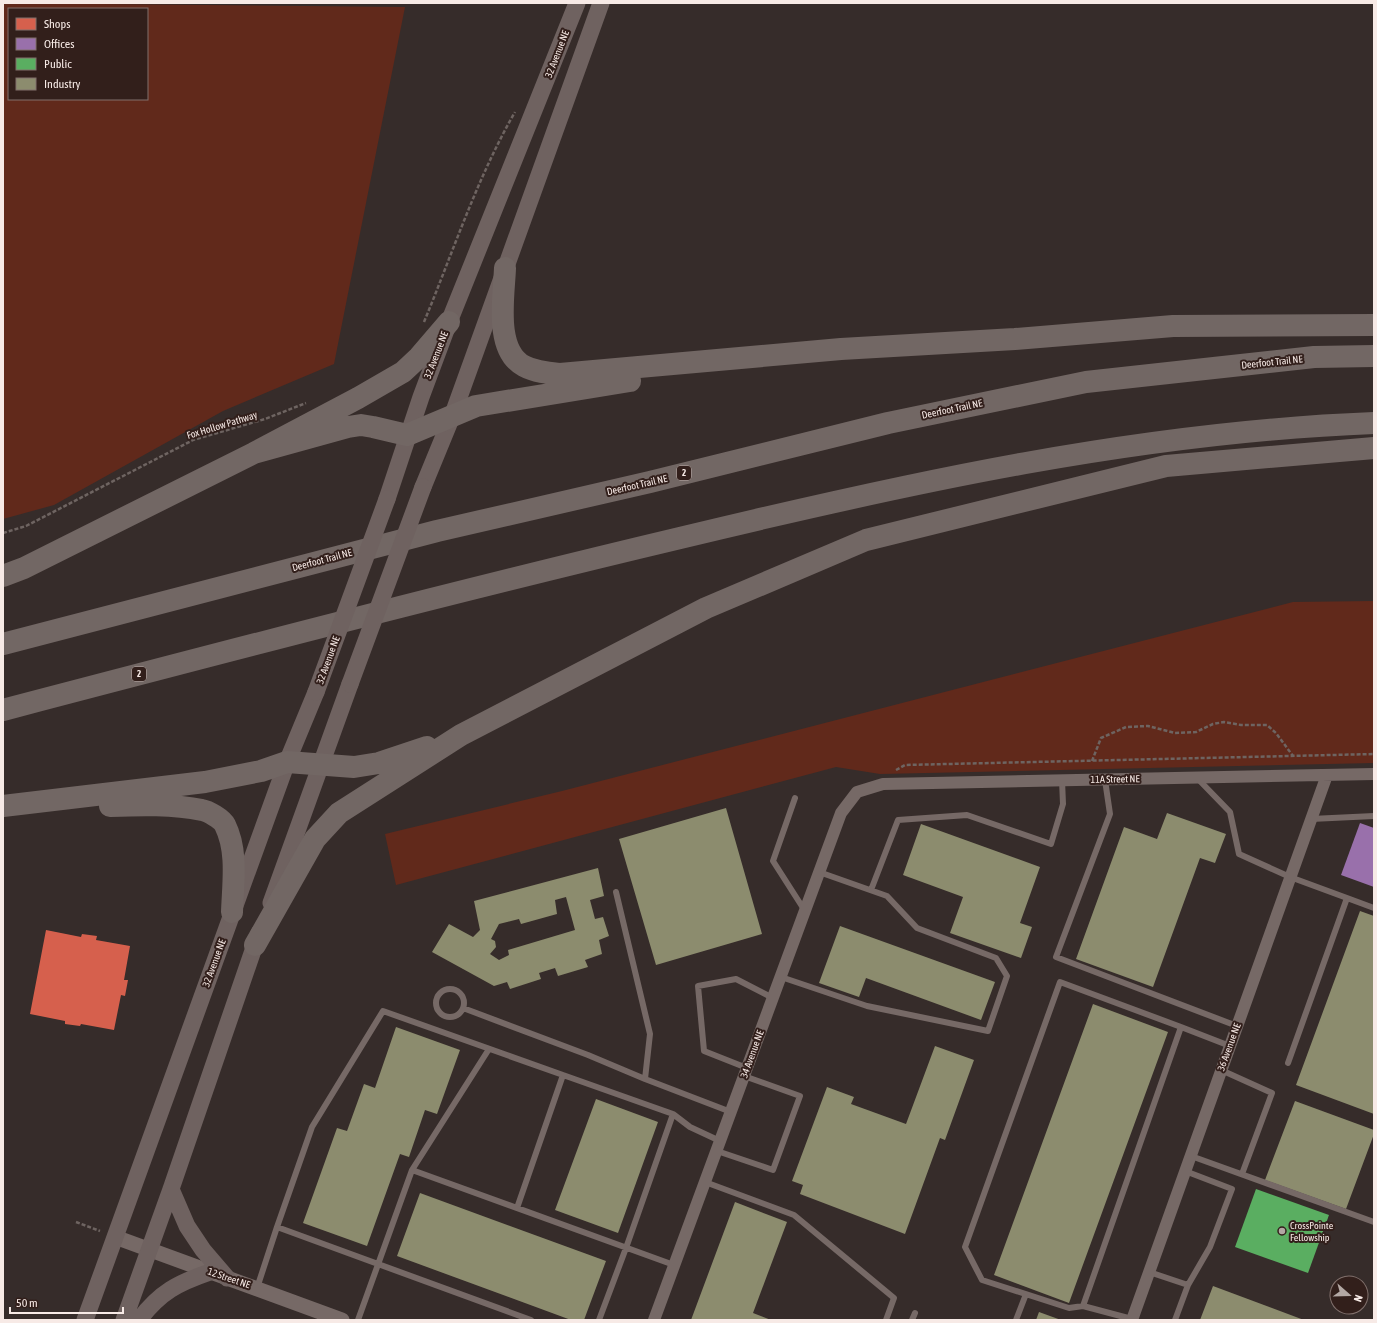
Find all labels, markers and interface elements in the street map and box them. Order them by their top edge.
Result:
legend [8,8,148,100]
text: Shops [44,17,70,31]
street label: 32 Avenue NE [543,28,571,79]
text: Offices [44,37,74,51]
text: Public [44,57,72,71]
text: Industry [44,77,81,91]
street label: 32 Avenue NE [422,329,450,380]
street label: Deerfoot Trail NE [1241,353,1304,371]
street label: Deerfoot Trail NE [921,397,984,421]
street label: Fox Hollow Pathway [185,409,259,441]
road number: 2 [677,466,691,480]
street label: Deerfoot Trail NE [606,473,669,497]
street label: Deerfoot Trail NE [291,547,354,573]
street label: 32 Avenue NE [314,634,342,685]
road number: 2 [132,667,146,681]
street label: 11A Street NE [1090,773,1140,785]
street label: 32 Avenue NE [200,937,228,988]
street label: 36 Avenue NE [1215,1021,1243,1072]
street label: 34 Avenue NE [738,1028,766,1079]
place label: CrossPointe Fellowship [1290,1220,1334,1243]
marker: CrossPointe Fellowship [1277,1226,1287,1236]
street label: 12 Street NE [206,1266,252,1291]
north arrow [1329,1275,1369,1315]
scale bar [10,1289,123,1315]
text: N [1352,1293,1365,1304]
text: 50 m [16,1296,38,1310]

